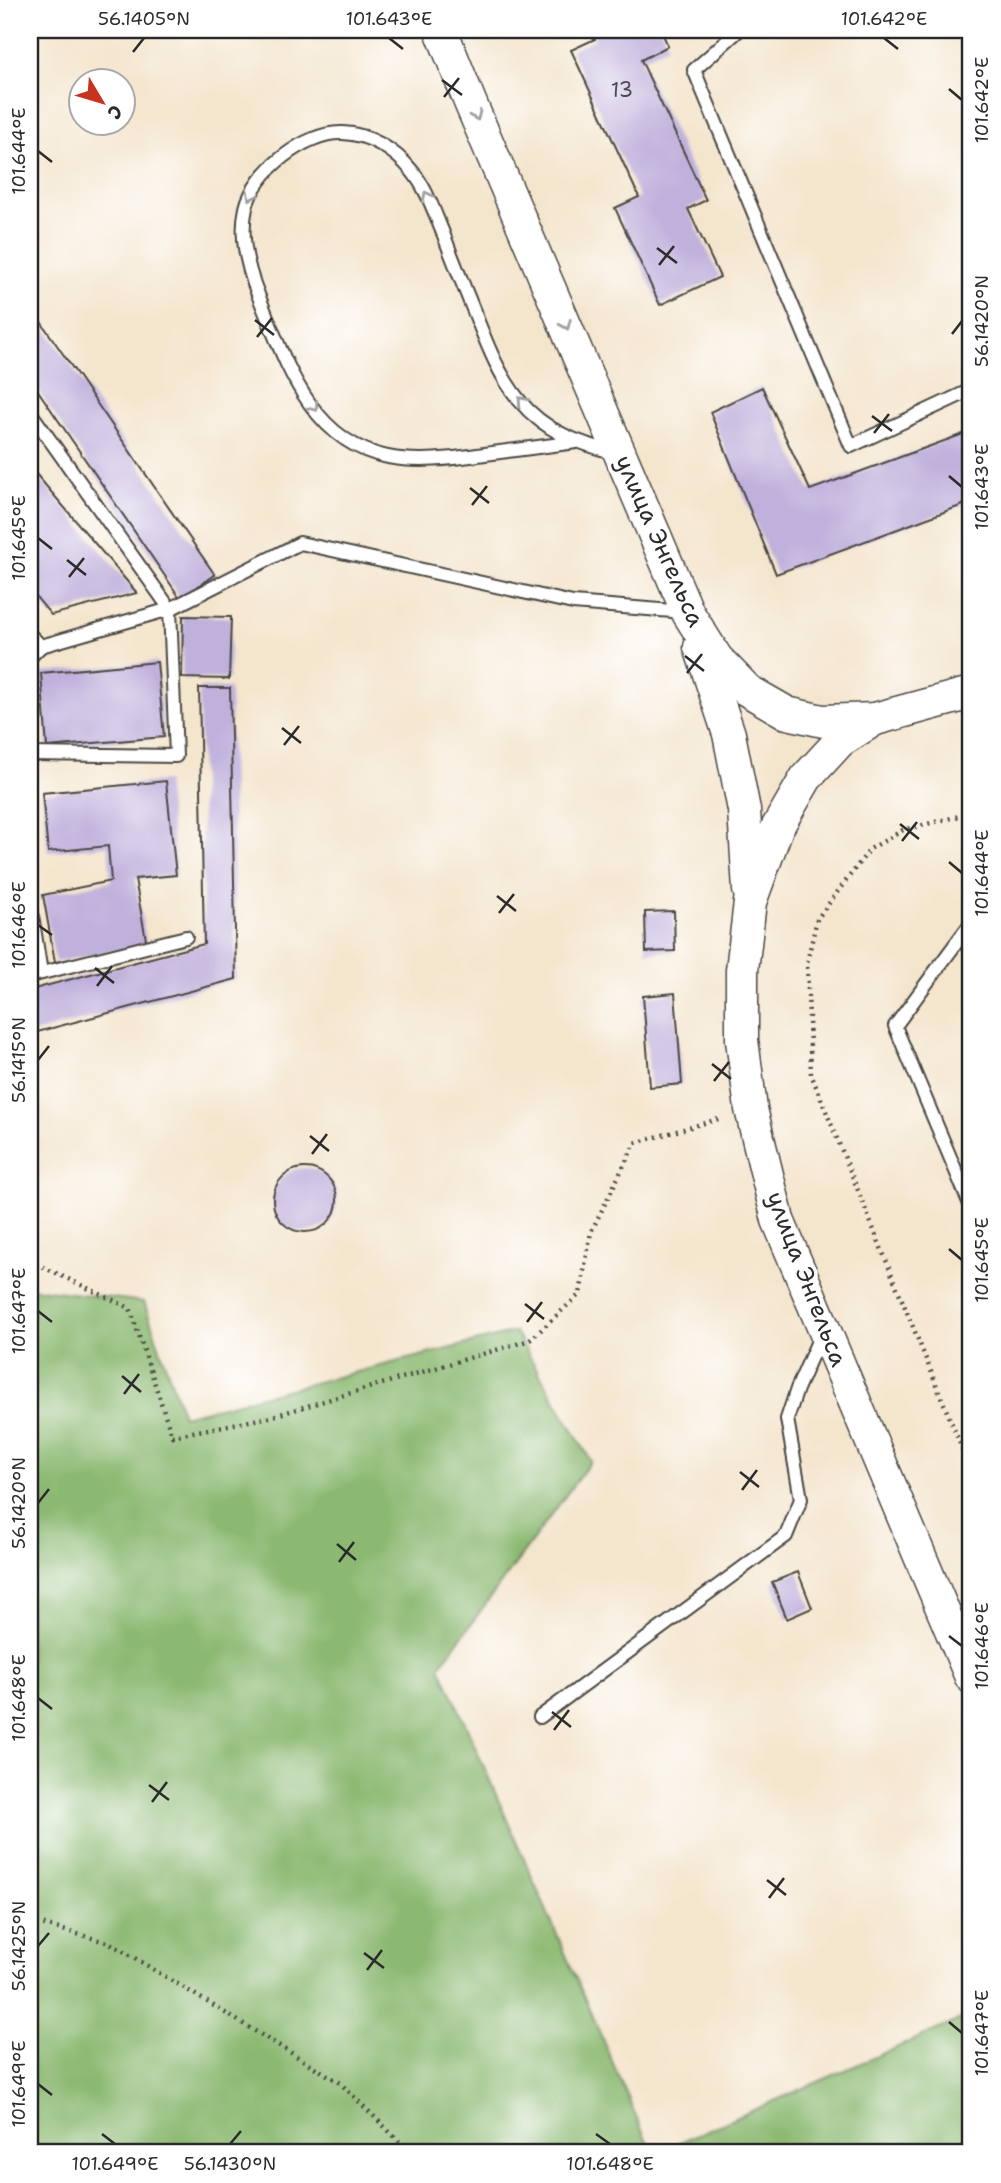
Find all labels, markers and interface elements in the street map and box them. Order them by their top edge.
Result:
text: 56.1405°N [98,7,190,31]
text: 101.643°E [346,7,432,31]
text: 101.642°E [841,7,927,31]
text: 101.642°E [970,57,994,143]
north arrow [66,66,136,136]
house number: 13 [611,76,633,104]
text: С [102,100,128,124]
text: 101.644°E [7,107,31,195]
one-way arrow [468,109,482,121]
one-way arrow [246,189,260,201]
one-way arrow [421,191,435,203]
text: 56.1420°N [970,275,994,367]
one-way arrow [558,318,572,330]
one-way arrow [518,396,530,409]
one-way arrow [305,399,318,411]
text: 101.643°E [970,444,994,530]
street label: улица Энгельса [608,450,712,632]
text: 101.645°E [7,495,31,581]
text: 101.644°E [970,829,994,917]
text: 101.646°E [7,881,31,969]
text: 56.1415°N [7,1017,31,1103]
street label: улица Энгельса [759,1187,855,1371]
text: 101.645°E [970,1217,994,1303]
text: 101.647°E [7,1268,31,1354]
text: 56.1420°N [7,1457,31,1549]
text: 101.646°E [970,1602,994,1690]
text: 101.648°E [7,1654,31,1742]
text: 56.1425°N [7,1901,31,1991]
text: 101.647°E [970,1990,994,2076]
text: 101.649°E [7,2041,31,2127]
text: 101.649°E [72,2152,158,2176]
text: 56.1430°N [184,2152,276,2176]
text: 101.648°E [566,2152,654,2176]

